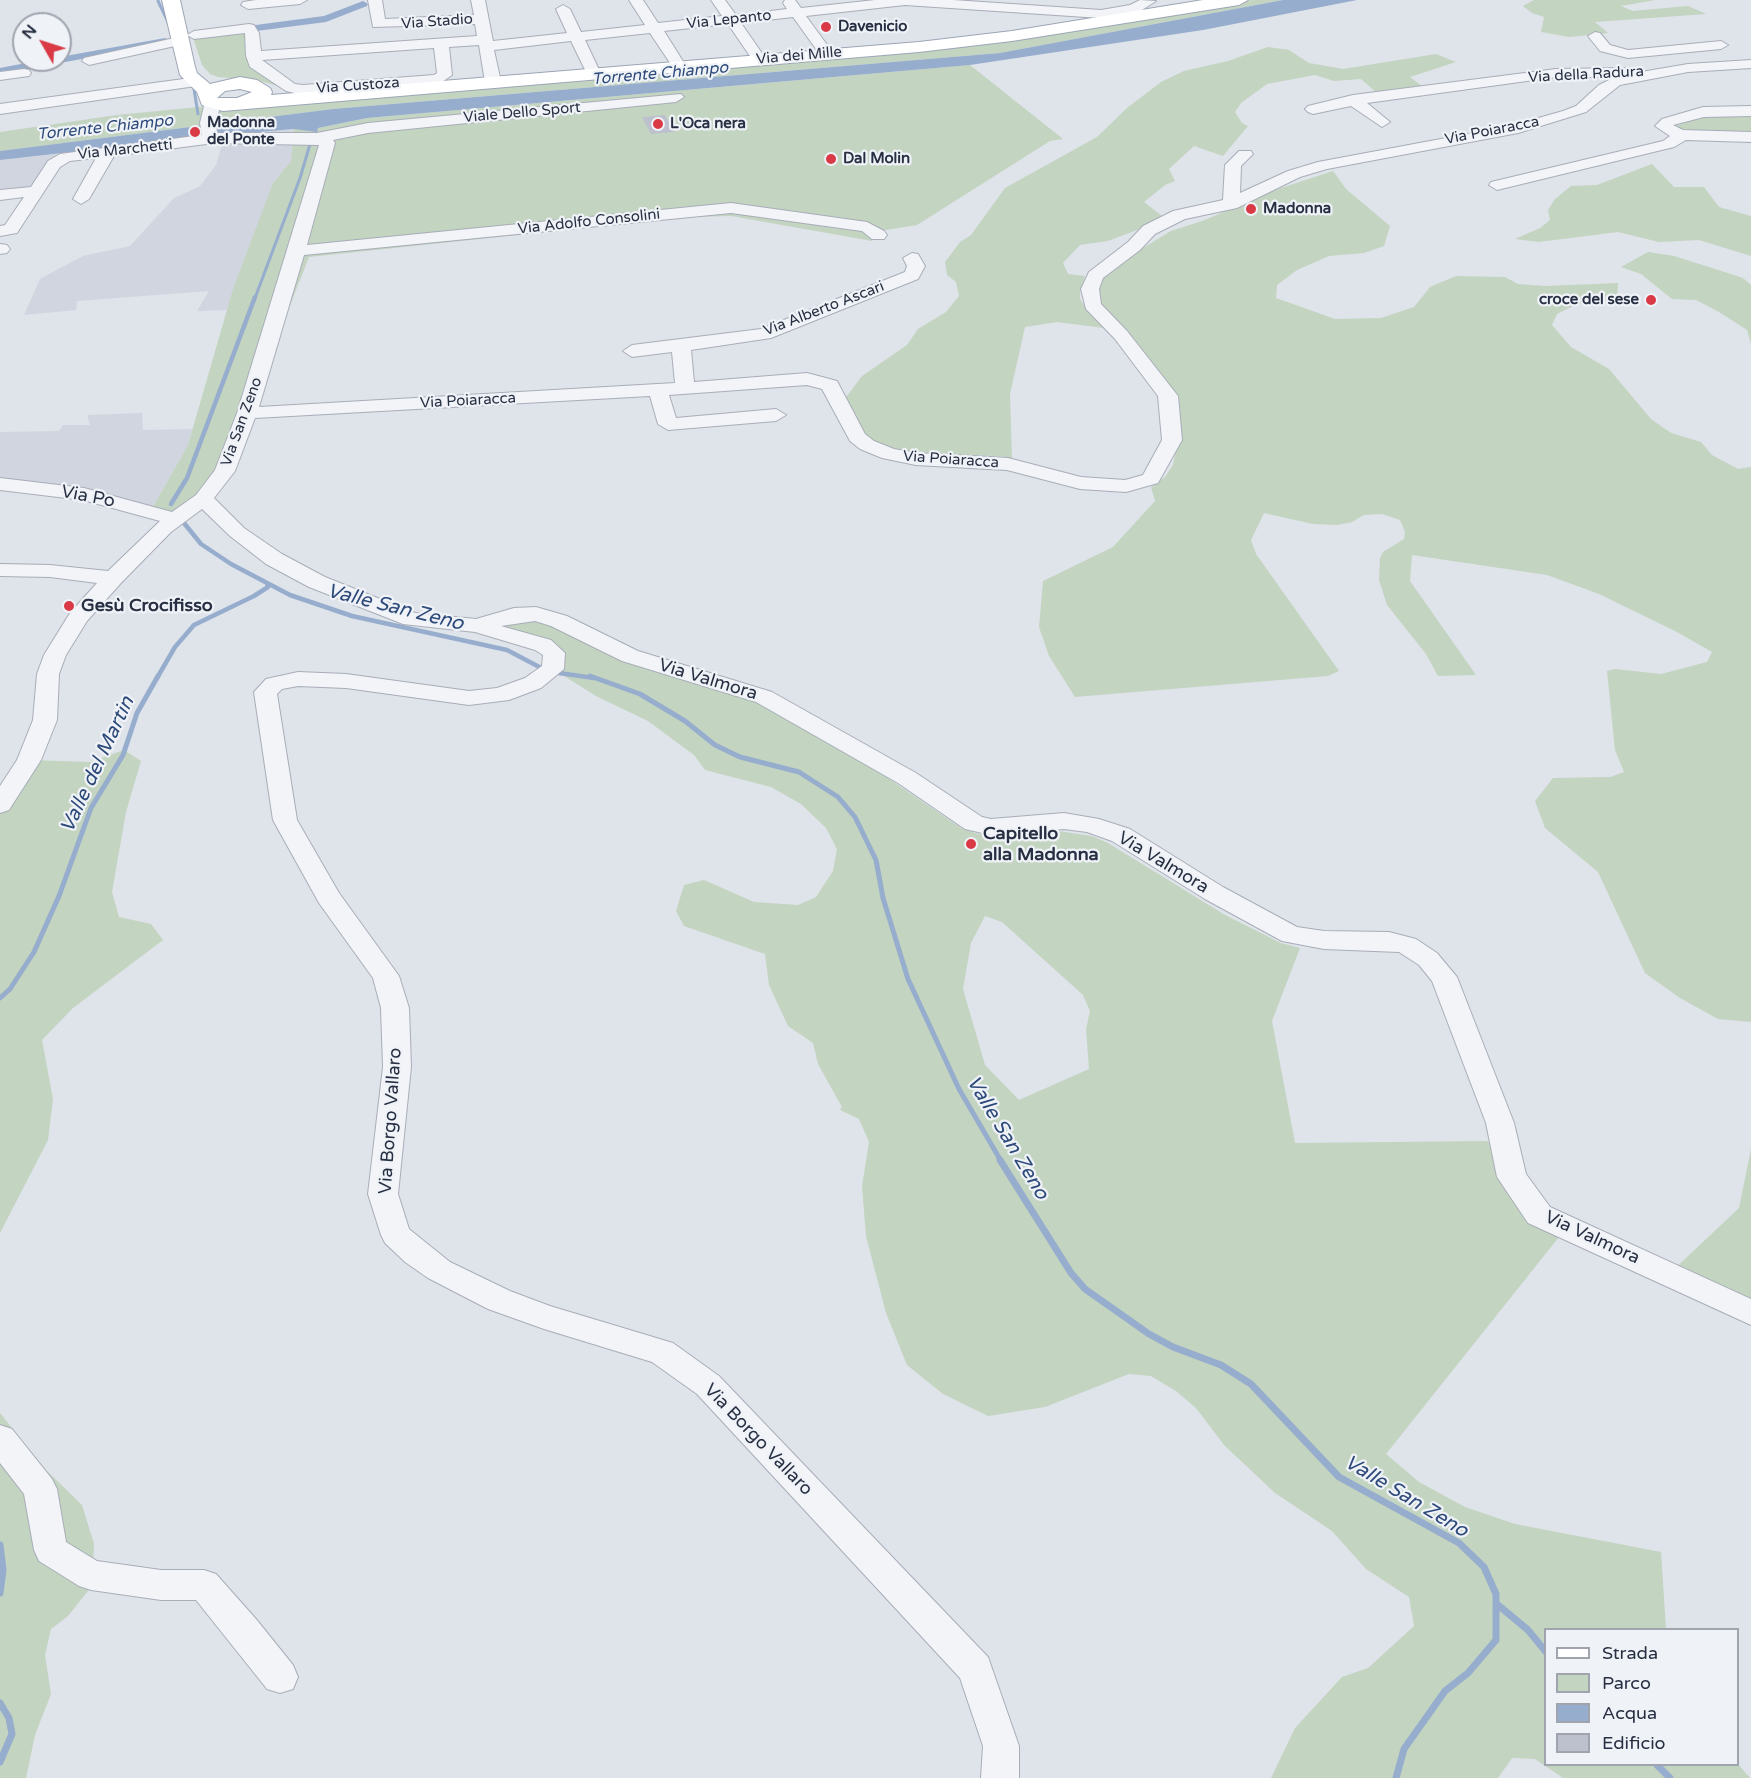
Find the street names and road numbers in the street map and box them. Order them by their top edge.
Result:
street label: Via Lepanto [686,7,772,33]
street label: Via Stadio [401,11,473,33]
street label: Via dei Mille [755,43,843,69]
street label: Via della Radura [1528,63,1644,87]
street label: Via Custoza [316,74,400,98]
street label: Viale Dello Sport [463,99,581,127]
street label: Via Poiaracca [1443,113,1541,149]
street label: Via Marchetti [77,136,173,164]
street label: Via Adolfo Consolini [517,206,661,238]
street label: Via Alberto Ascari [761,278,887,340]
street label: Via San Zeno [218,375,266,469]
street label: Via Poiaracca [420,389,516,413]
street label: Via Poiaracca [902,448,1000,472]
street label: Via Po [59,481,117,513]
street label: Via Valmora [656,655,760,705]
street label: Via Valmora [1114,827,1212,899]
street label: Via Borgo Vallaro [375,1047,407,1195]
street label: Via Valmora [1541,1207,1643,1269]
street label: Via Borgo Vallaro [699,1380,817,1500]

